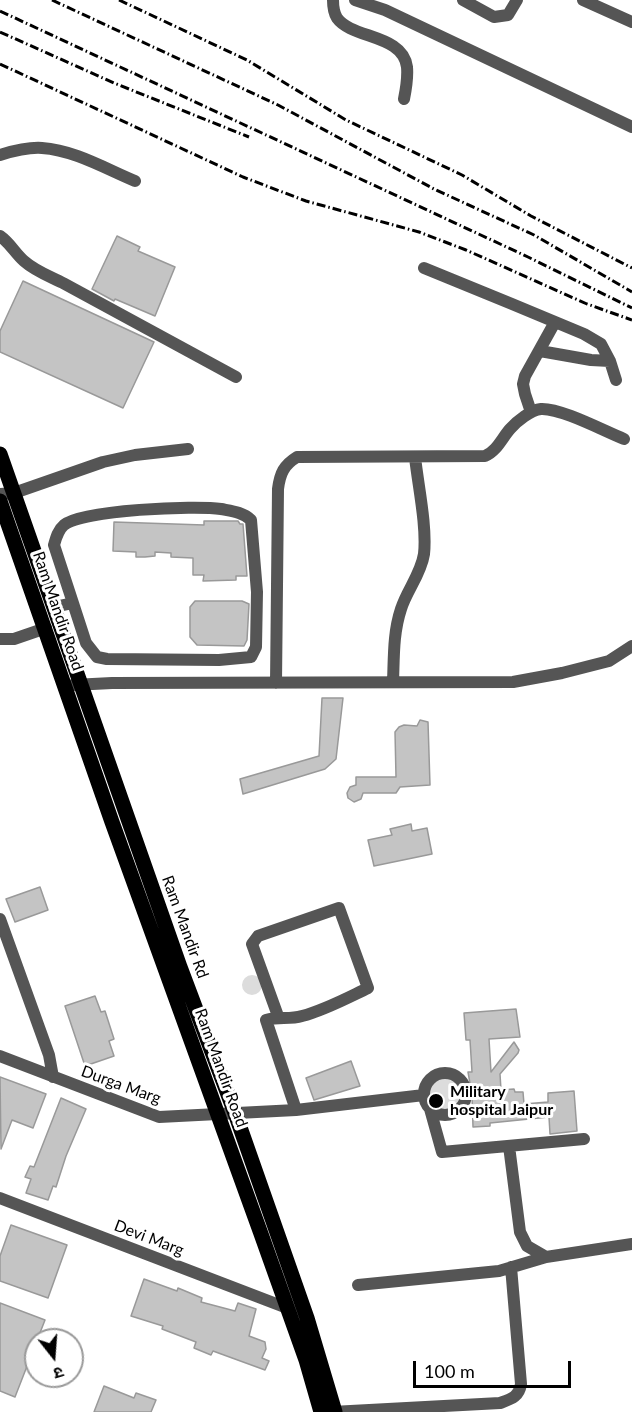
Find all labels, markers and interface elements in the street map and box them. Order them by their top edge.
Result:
street label: Ram Mandir Road [29,549,87,673]
street label: Ram Mandir Rd [158,873,212,981]
street label: Ram Mandir Road [191,1006,251,1130]
street label: Durga Marg [78,1062,164,1108]
place label: Military hospital Jaipur [450,1082,553,1120]
marker: Military hospital Jaipur [427,1092,445,1110]
street label: Devi Marg [111,1216,187,1260]
north arrow [24,1328,84,1388]
scale bar [416,1349,574,1387]
text: 100 m [424,1360,475,1382]
text: उ [52,1363,66,1384]

